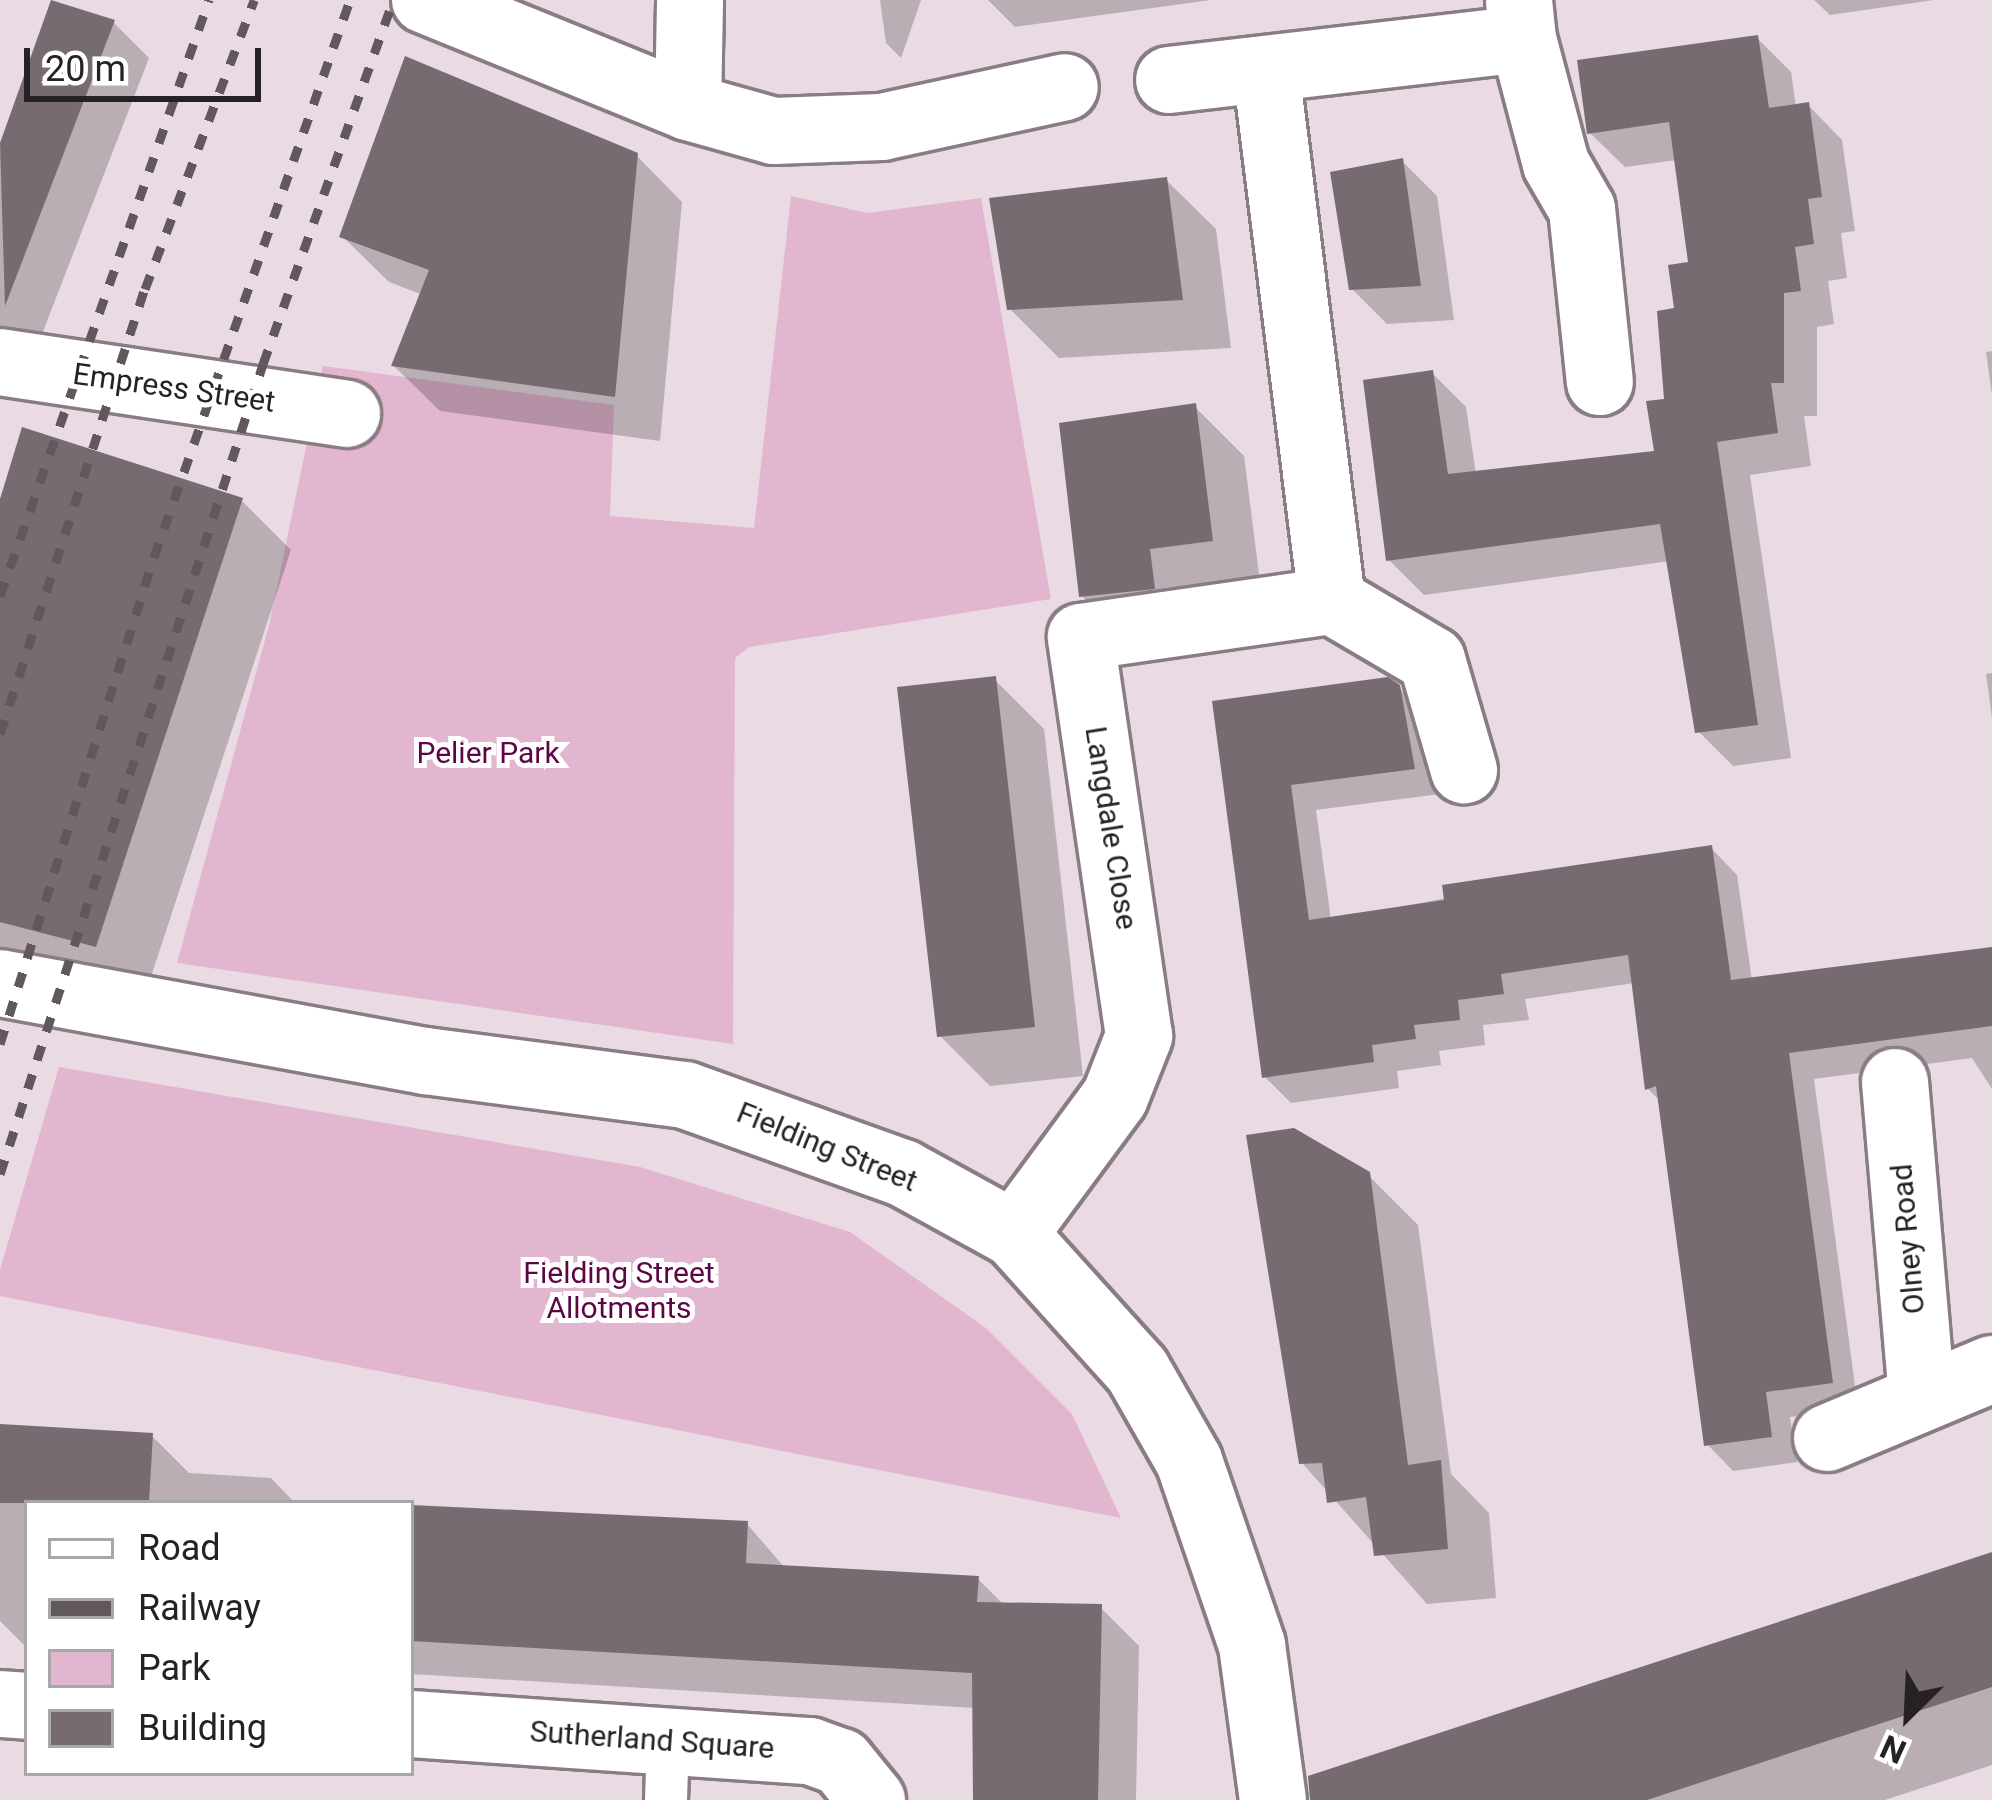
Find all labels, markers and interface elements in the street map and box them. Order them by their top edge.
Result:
scale bar [30,24,267,98]
text: 20 m [45,48,126,90]
street label: Empress Street [71,356,277,420]
street label: Langdale Close [1077,724,1145,932]
park label: Pelier Park [416,735,560,771]
street label: Fielding Street [732,1094,922,1200]
street label: Olney Road [1884,1162,1932,1316]
park label: Fielding Street Allotments [523,1255,715,1326]
legend [24,1500,414,1776]
text: Road [138,1527,221,1569]
text: Railway [138,1587,261,1629]
text: Park [138,1647,211,1689]
north arrow [1848,1656,1968,1776]
text: Building [138,1707,267,1749]
street label: Sutherland Square [529,1714,775,1766]
text: N [1875,1727,1912,1772]

